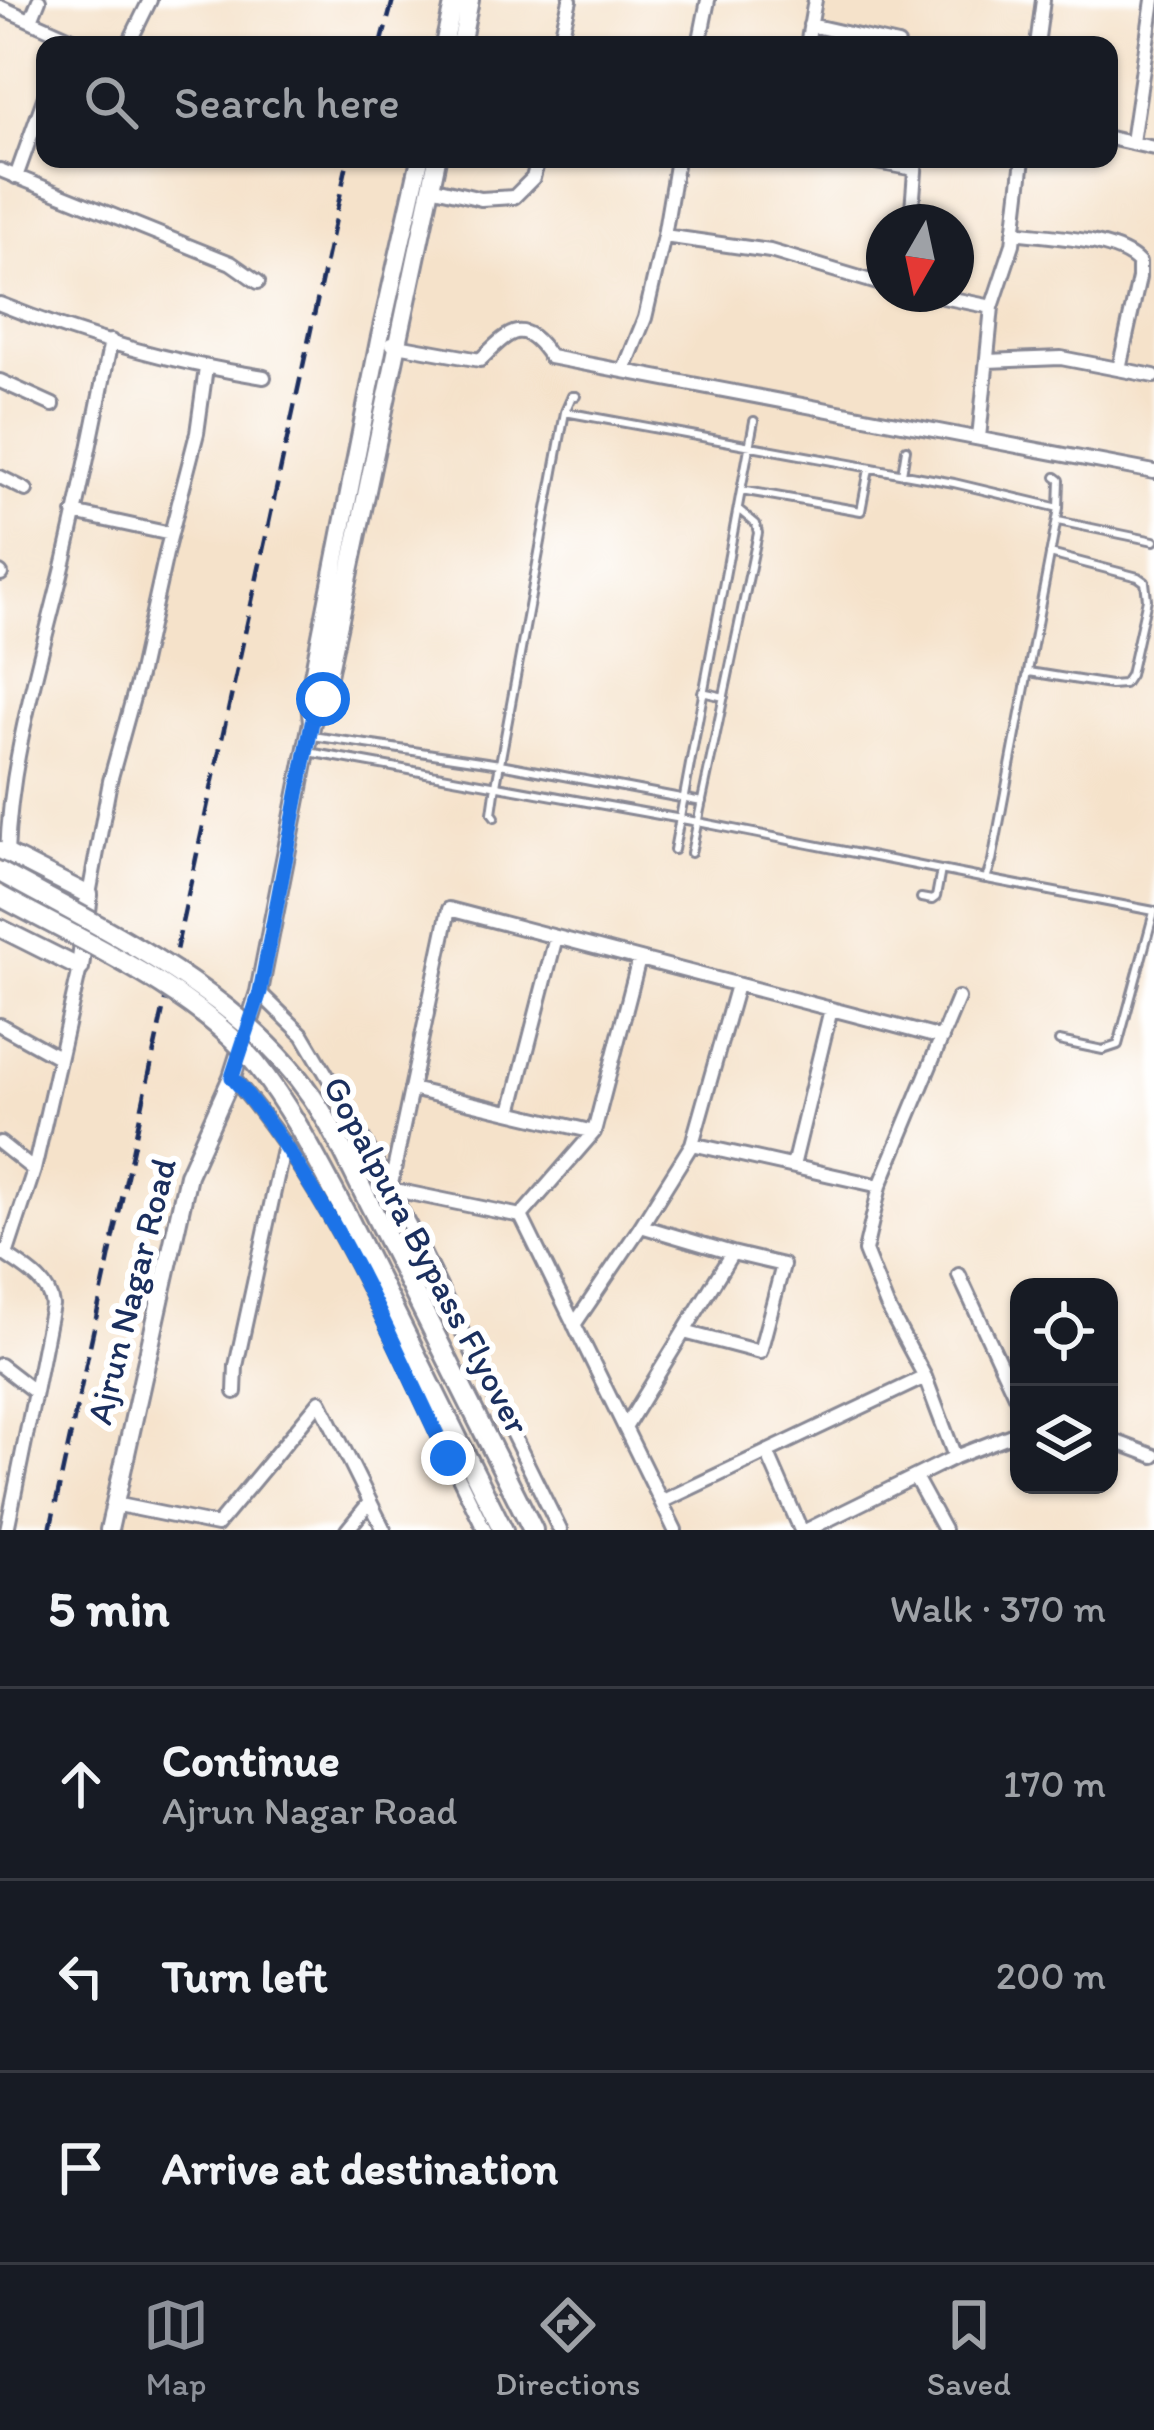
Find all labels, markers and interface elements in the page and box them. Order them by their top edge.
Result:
search box [36,36,1118,168]
icon: search [78,69,144,135]
text: Search here [174,75,400,129]
north arrow [866,204,974,312]
route start [296,672,350,726]
street label: Gopalpura Bypass Flyover [314,1069,540,1442]
street label: Ajrun Nagar Road [77,1153,185,1429]
map controls [1010,1278,1118,1494]
button: locate [1010,1278,1118,1386]
button: layers [1010,1386,1118,1494]
route end [421,1431,475,1485]
text: 5 min [48,1578,169,1639]
text: Walk · 370 m [890,1585,1106,1632]
text: Continue [162,1733,340,1787]
icon: ahead [48,1751,114,1817]
text: 170 m [1003,1760,1106,1807]
text: Ajrun Nagar Road [162,1787,458,1834]
icon: left [48,1943,114,2009]
text: Turn left [162,1949,328,2003]
text: 200 m [996,1952,1106,1999]
icon: arrive [48,2135,114,2201]
text: Arrive at destination [162,2141,558,2195]
tab: Map [143,2292,209,2403]
tab: Directions [495,2292,640,2403]
tab: Saved [927,2292,1011,2403]

